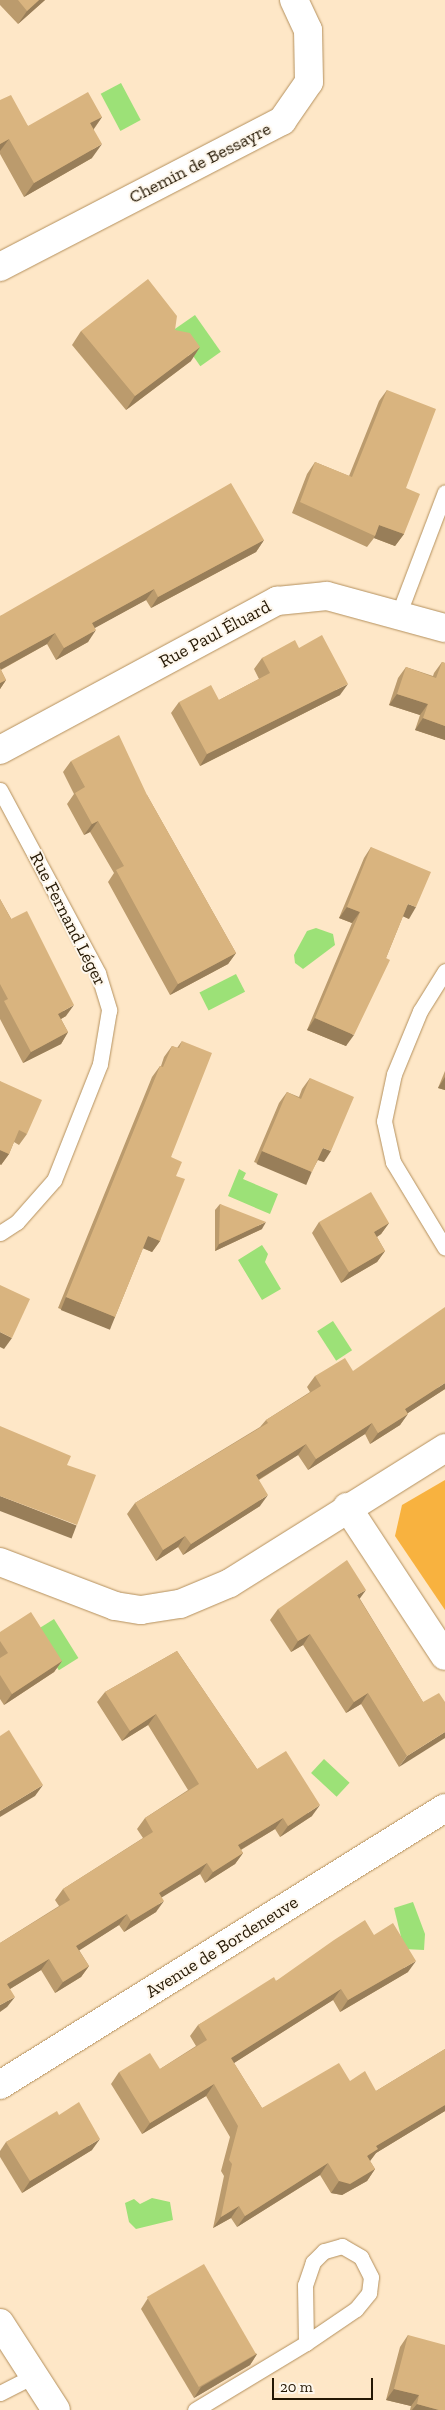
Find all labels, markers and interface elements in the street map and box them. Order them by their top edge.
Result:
street label: Chemin de Bessayre [126,118,274,208]
street label: Rue Paul Éluard [156,596,274,672]
street label: Rue Fernand Léger [25,849,111,989]
street label: Avenue de Bordeneuve [142,1891,302,2003]
scale bar [275,2368,376,2400]
text: 20 m [280,2378,313,2396]

